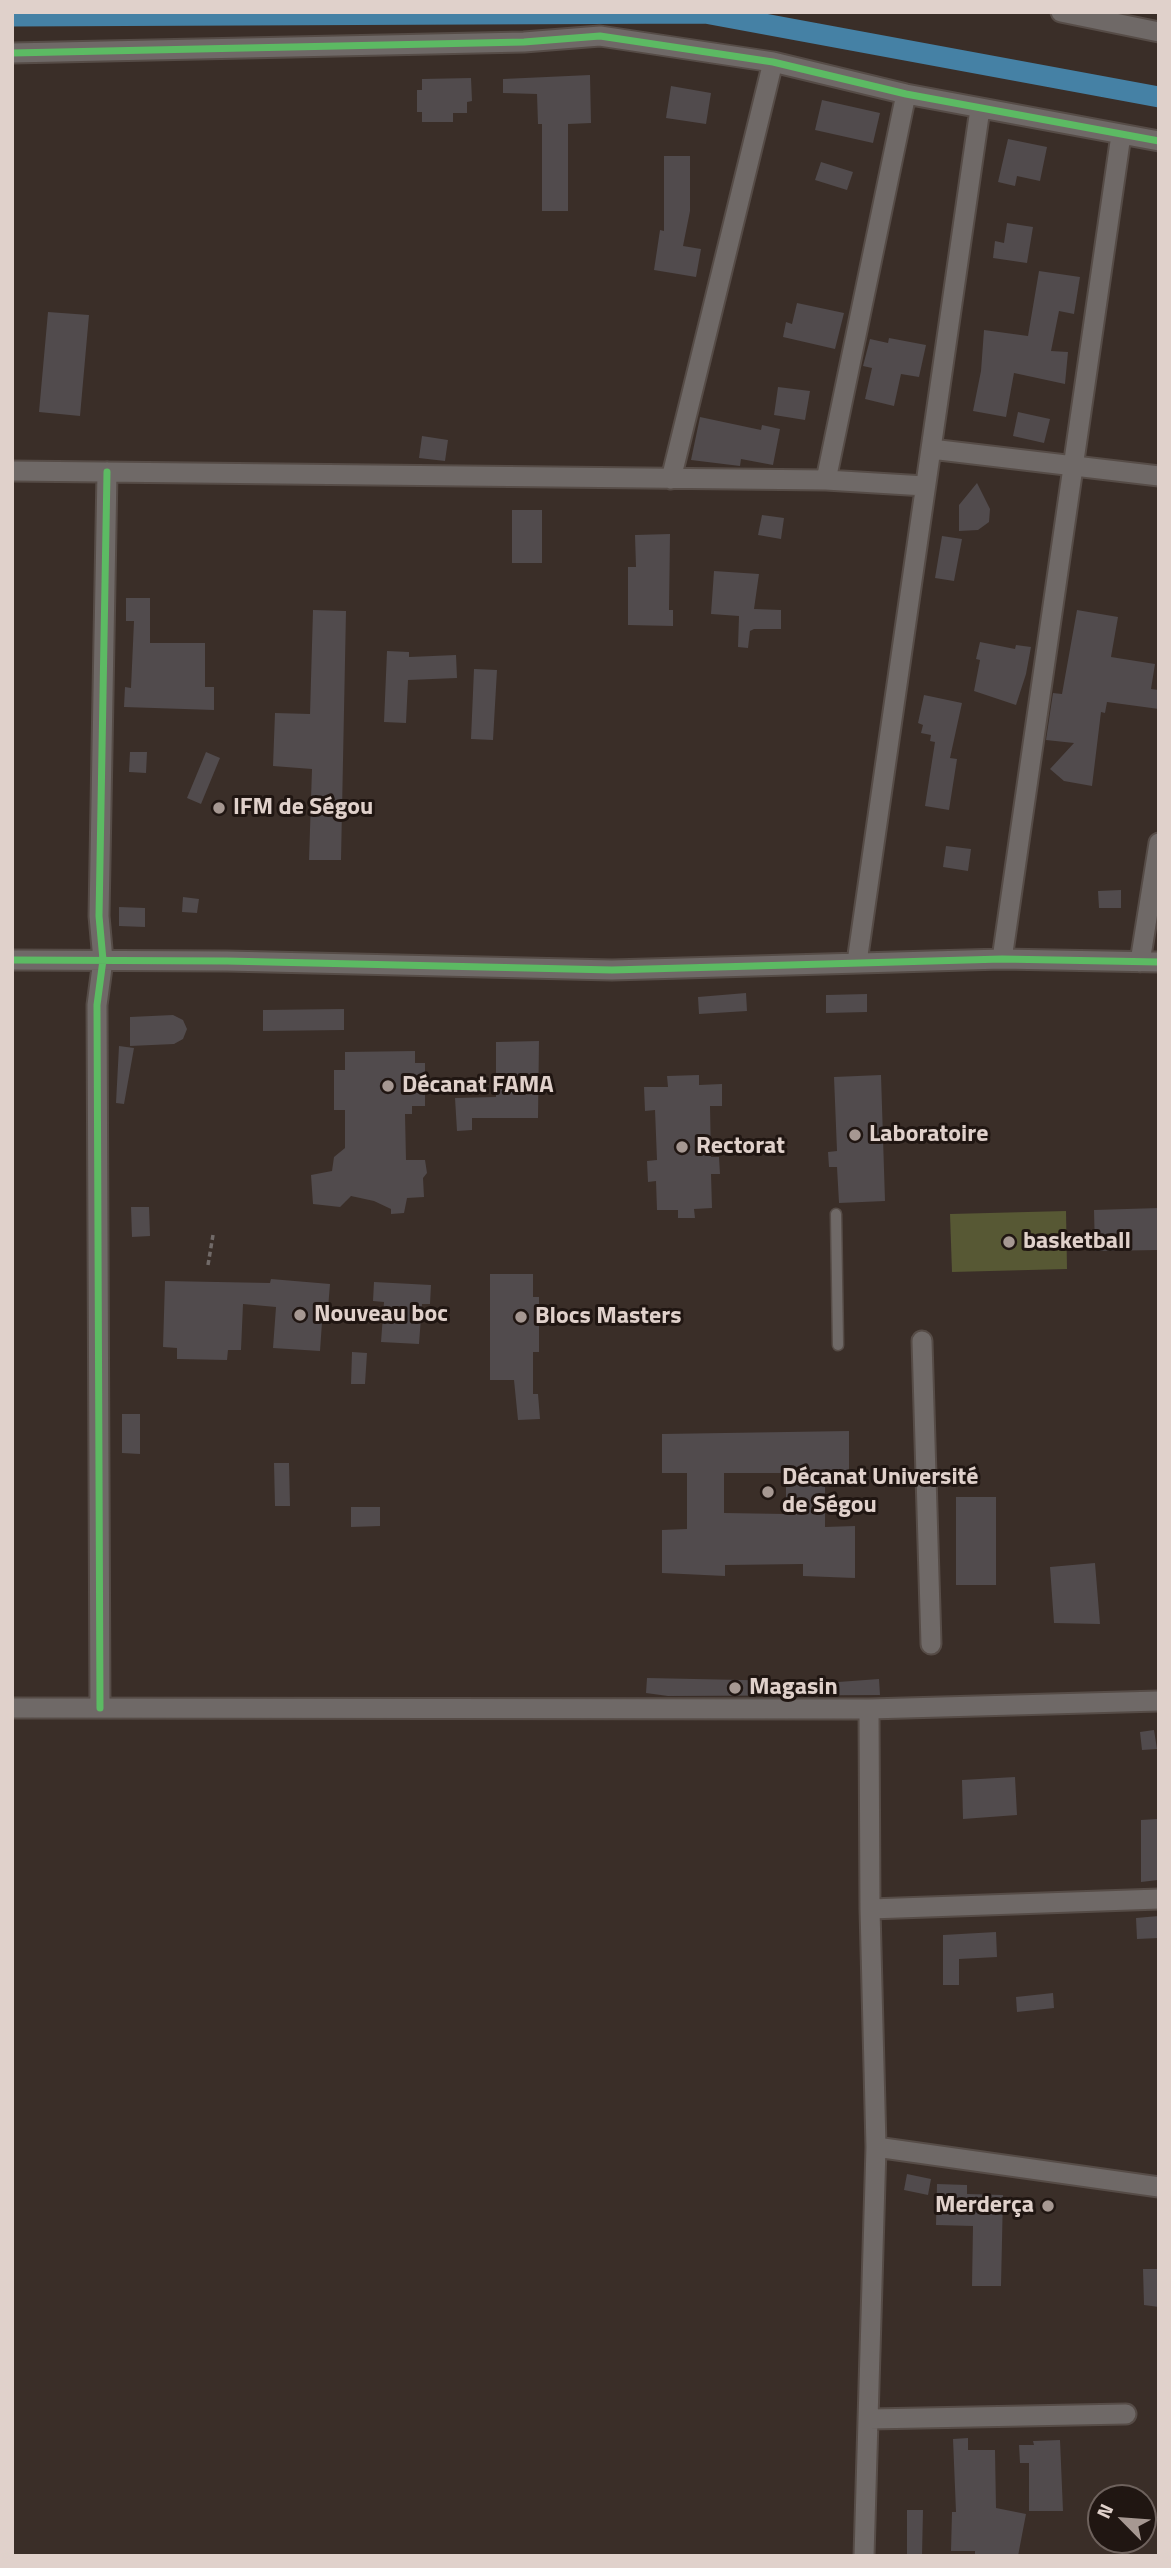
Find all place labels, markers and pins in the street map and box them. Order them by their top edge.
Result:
place label: IFM de Ségou [233,794,373,822]
marker: IFM de Ségou [211,800,227,816]
place label: Décanat FAMA [402,1072,554,1100]
marker: Décanat FAMA [380,1078,396,1094]
place label: Laboratoire [869,1121,988,1149]
marker: Laboratoire [847,1127,863,1143]
place label: Rectorat [696,1133,785,1161]
marker: Rectorat [674,1139,690,1155]
place label: basketball [1023,1228,1131,1256]
marker: basketball [1001,1234,1017,1250]
place label: Nouveau boc [314,1301,448,1329]
place label: Blocs Masters [535,1303,682,1331]
marker: Nouveau boc [292,1307,308,1323]
marker: Blocs Masters [513,1309,529,1325]
place label: Décanat Université de Ségou [782,1464,979,1520]
marker: Décanat Université de Ségou [760,1484,776,1500]
place label: Magasin [749,1674,838,1702]
marker: Magasin [727,1680,743,1696]
place label: Merderça [935,2192,1034,2220]
marker: Merderça [1040,2198,1056,2214]

